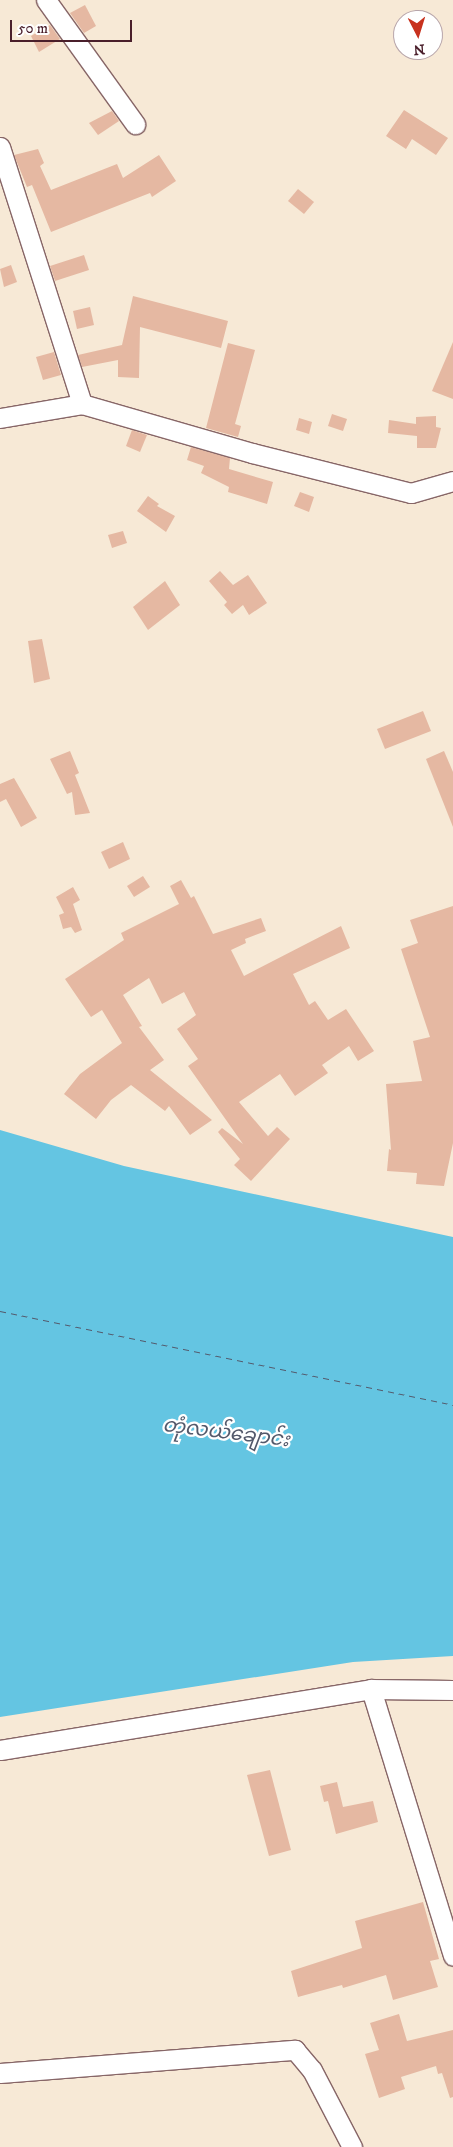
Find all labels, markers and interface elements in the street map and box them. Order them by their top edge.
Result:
scale bar [12,10,135,42]
north arrow [393,10,443,60]
text: 50 m [18,19,48,38]
text: N [413,39,426,58]
water label: တုံလယ်ချောင်း [161,1413,291,1453]

